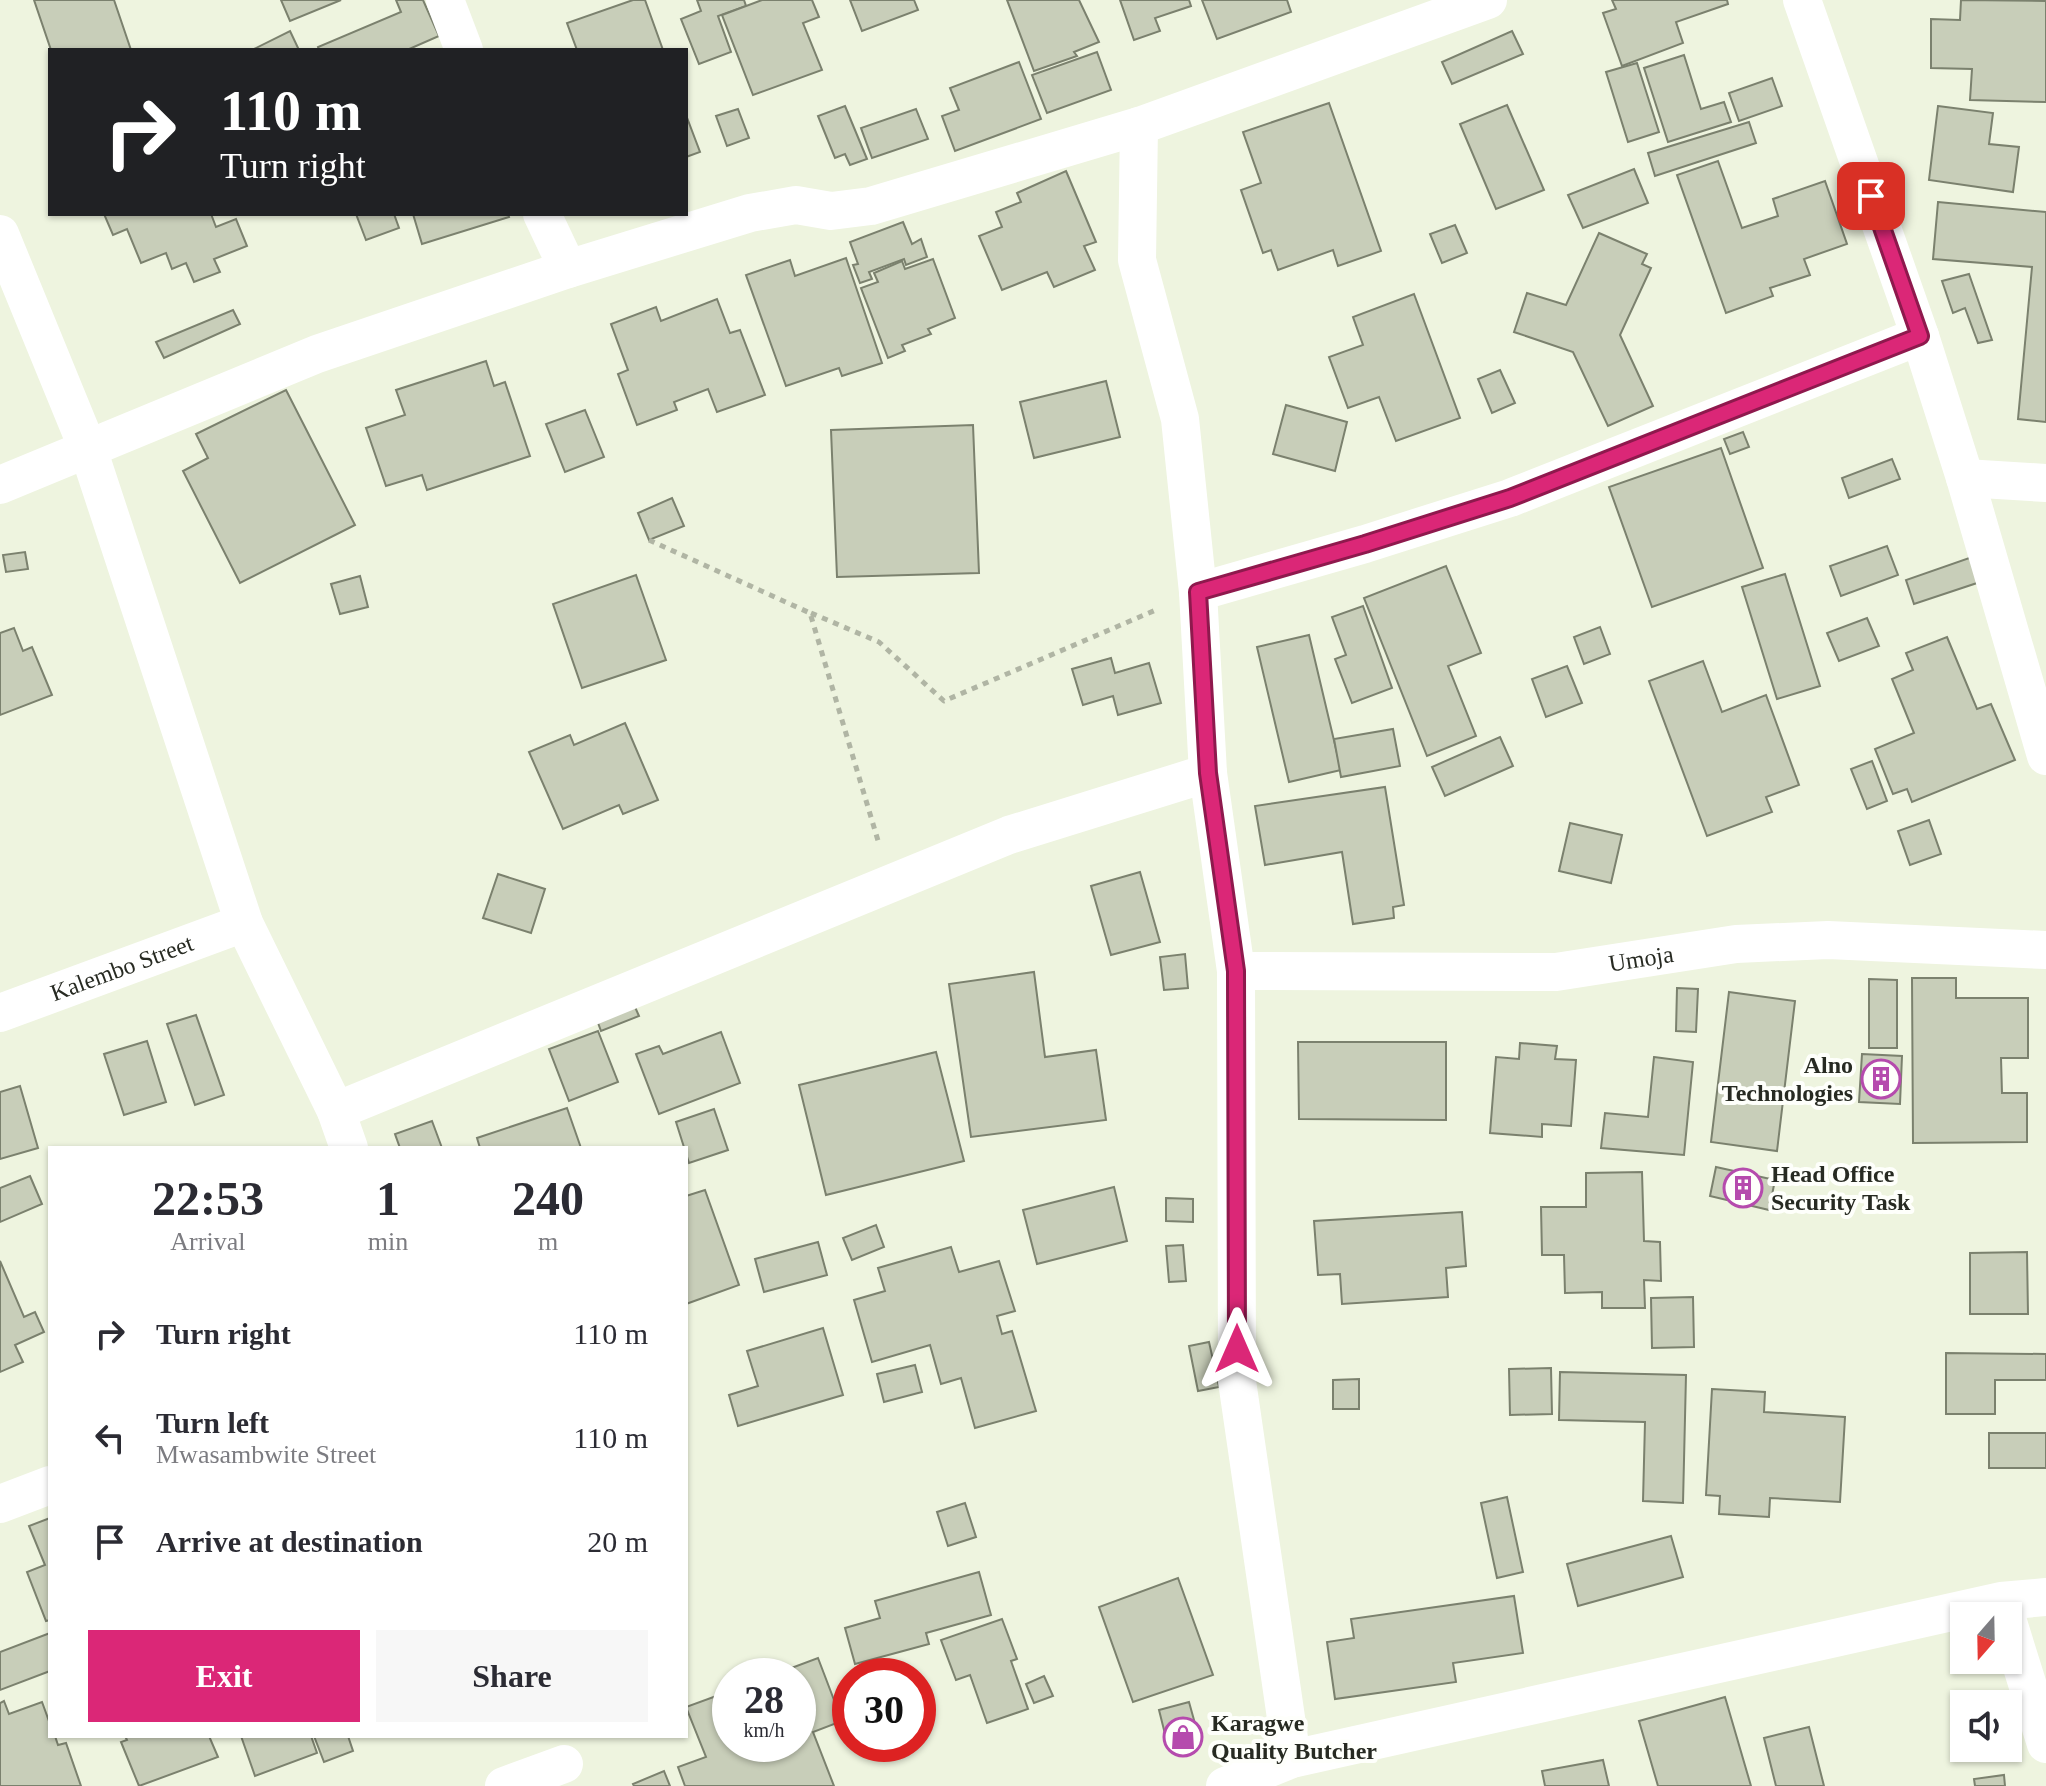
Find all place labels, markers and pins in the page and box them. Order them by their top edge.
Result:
pin [1837,162,1905,230]
place label: Alno Technologies [1722,1052,1853,1106]
building icon: Alno Technologies [1860,1058,1902,1100]
place label: Head Office Security Task [1771,1161,1911,1215]
building icon: Head Office Security Task [1722,1167,1764,1209]
place label: Karagwe Quality Butcher [1211,1710,1377,1764]
shop icon: Karagwe Quality Butcher [1162,1716,1204,1758]

